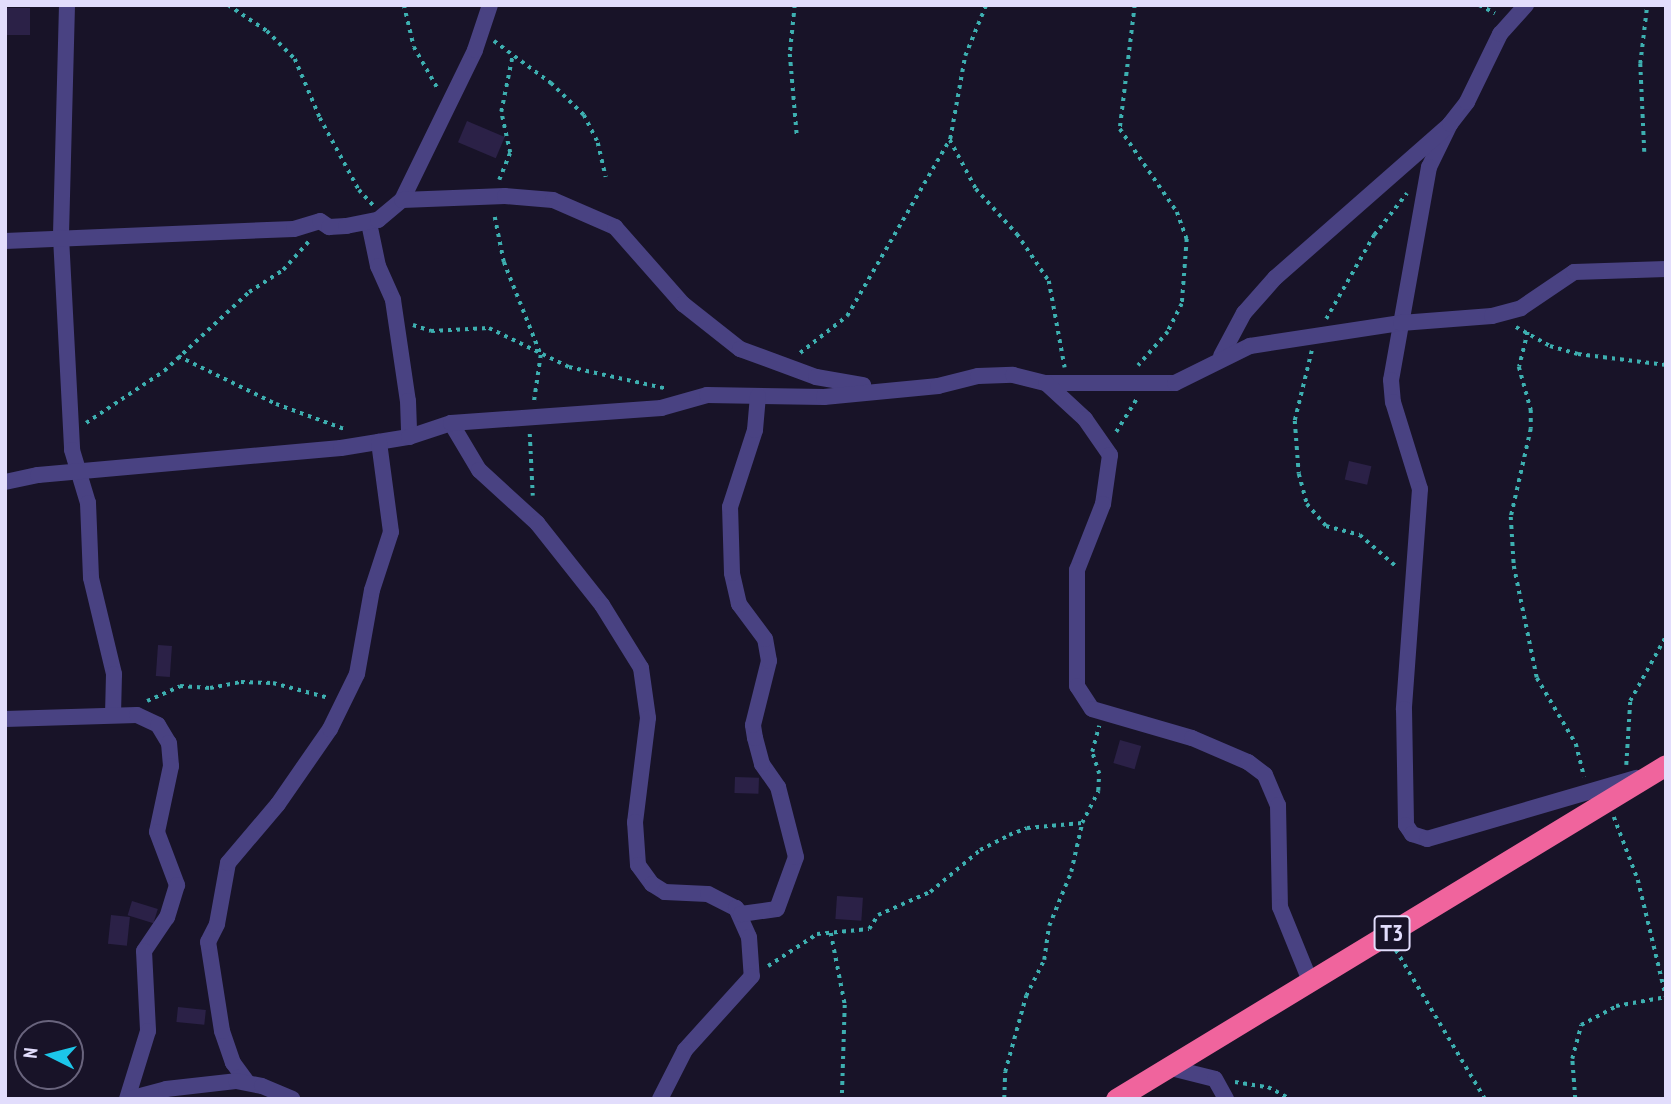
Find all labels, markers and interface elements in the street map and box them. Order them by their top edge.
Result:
road number: T3 [1373,912,1411,953]
north arrow [14,1020,84,1090]
text: N [18,1047,43,1059]

